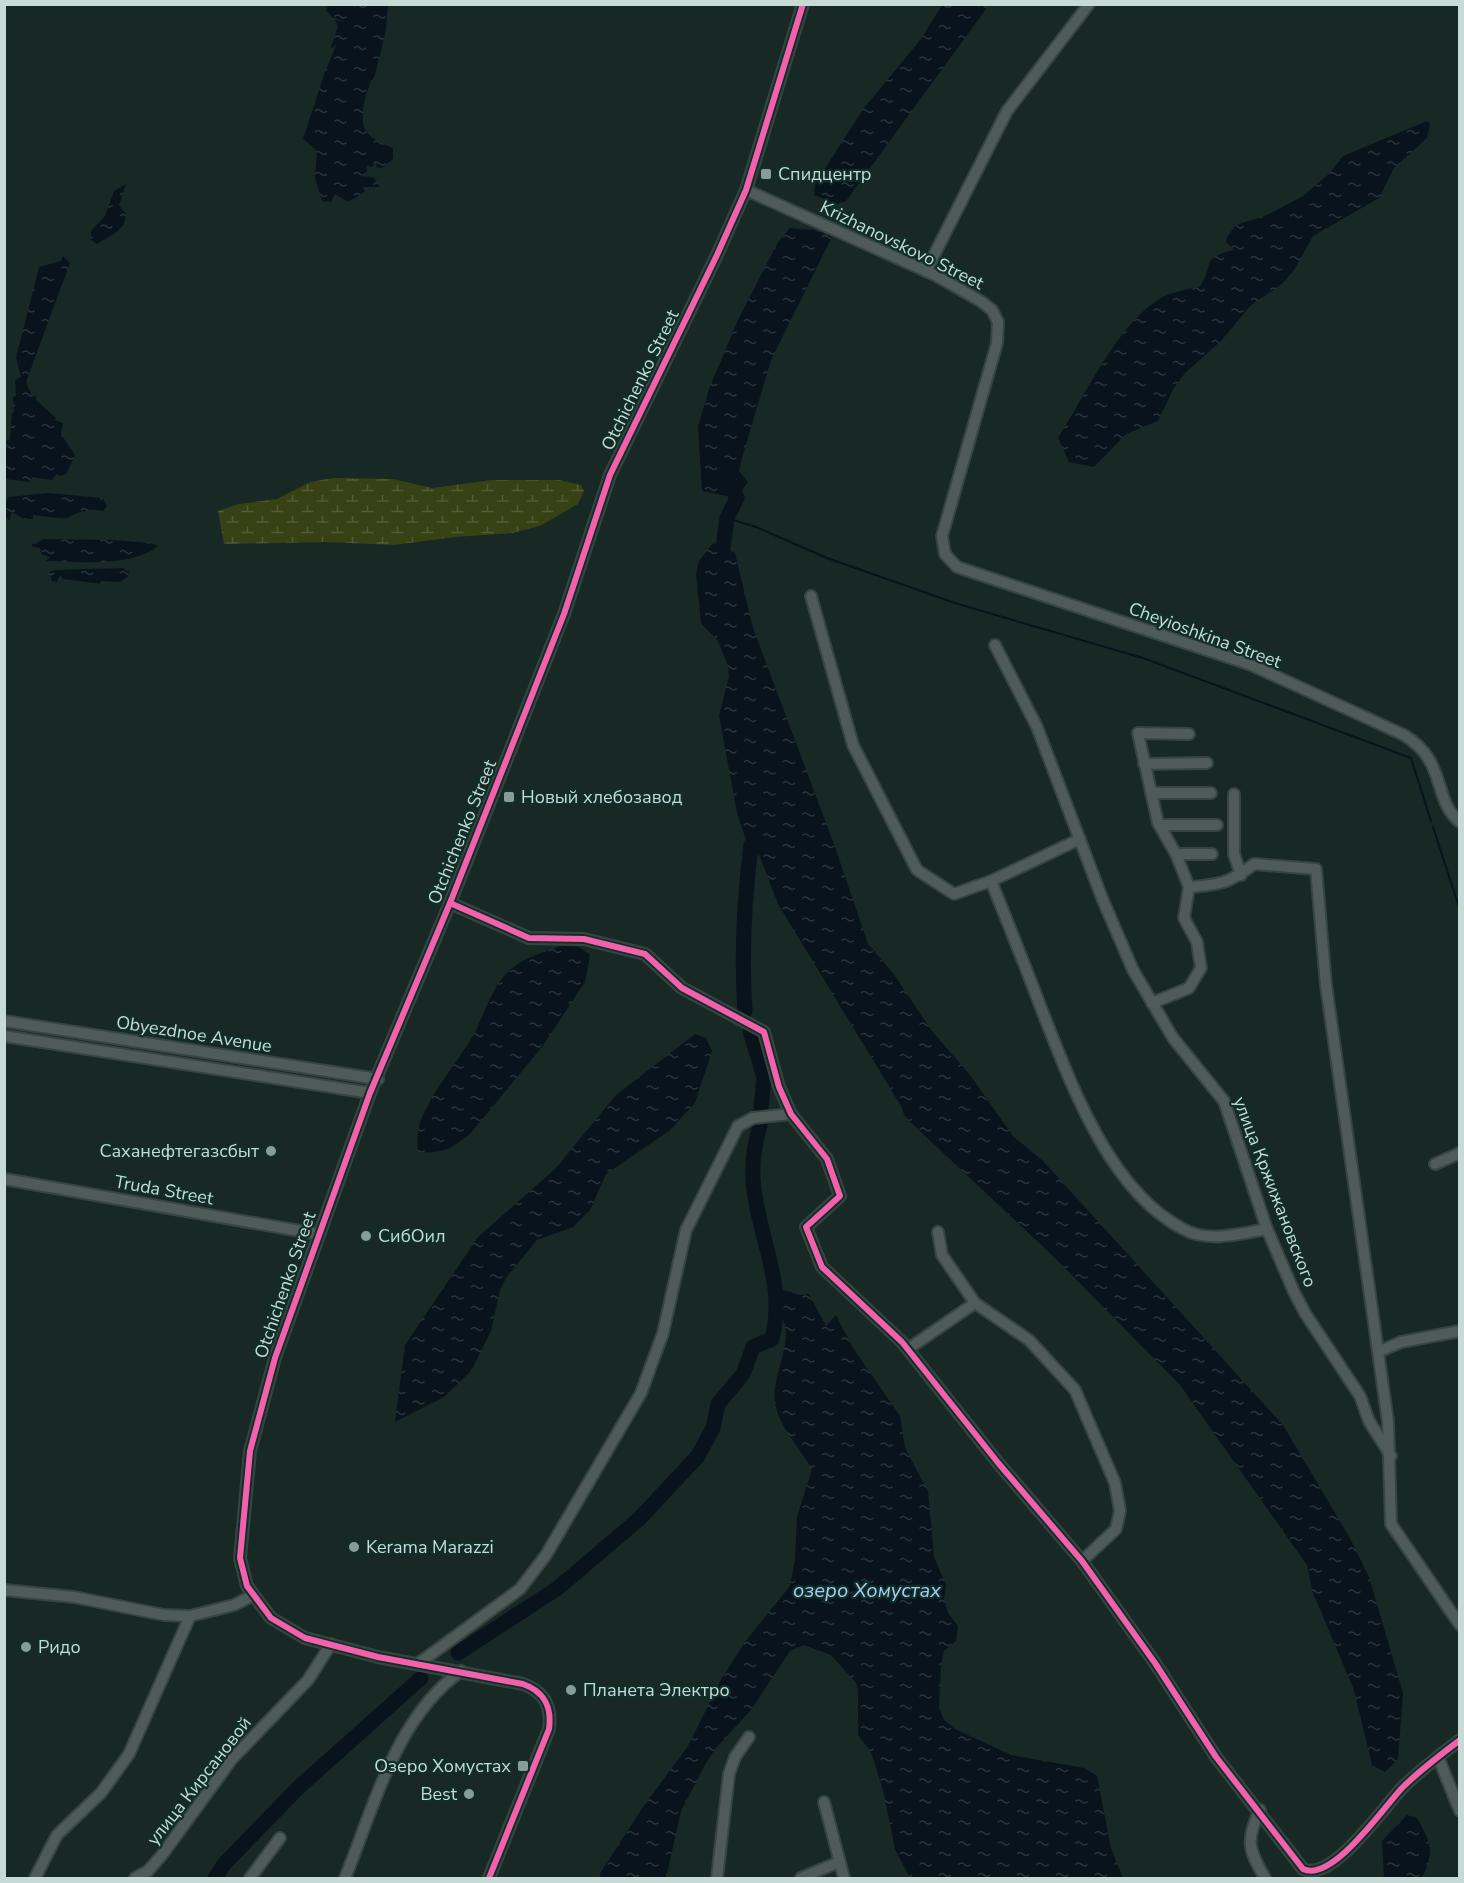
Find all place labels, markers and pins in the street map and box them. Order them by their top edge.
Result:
place label: Спидцентр [778,162,872,186]
marker: Спидцентр [759,167,773,181]
place label: Новый хлебозавод [521,785,683,809]
marker: Новый хлебозавод [502,790,516,804]
place label: Саханефтегазсбыт [99,1139,259,1163]
marker: Саханефтегазсбыт [264,1144,278,1158]
place label: СибОил [378,1224,445,1248]
marker: СибОил [359,1229,373,1243]
place label: Kerama Marazzi [366,1535,494,1559]
marker: Kerama Marazzi [347,1540,361,1554]
place label: Ридо [38,1635,81,1659]
marker: Ридо [19,1640,33,1654]
place label: Планета Электро [583,1678,730,1702]
marker: Планета Электро [564,1683,578,1697]
place label: Озеро Хомустах [374,1754,511,1778]
marker: Озеро Хомустах [516,1759,530,1773]
place label: Best [420,1782,458,1806]
marker: Best [462,1787,476,1801]

